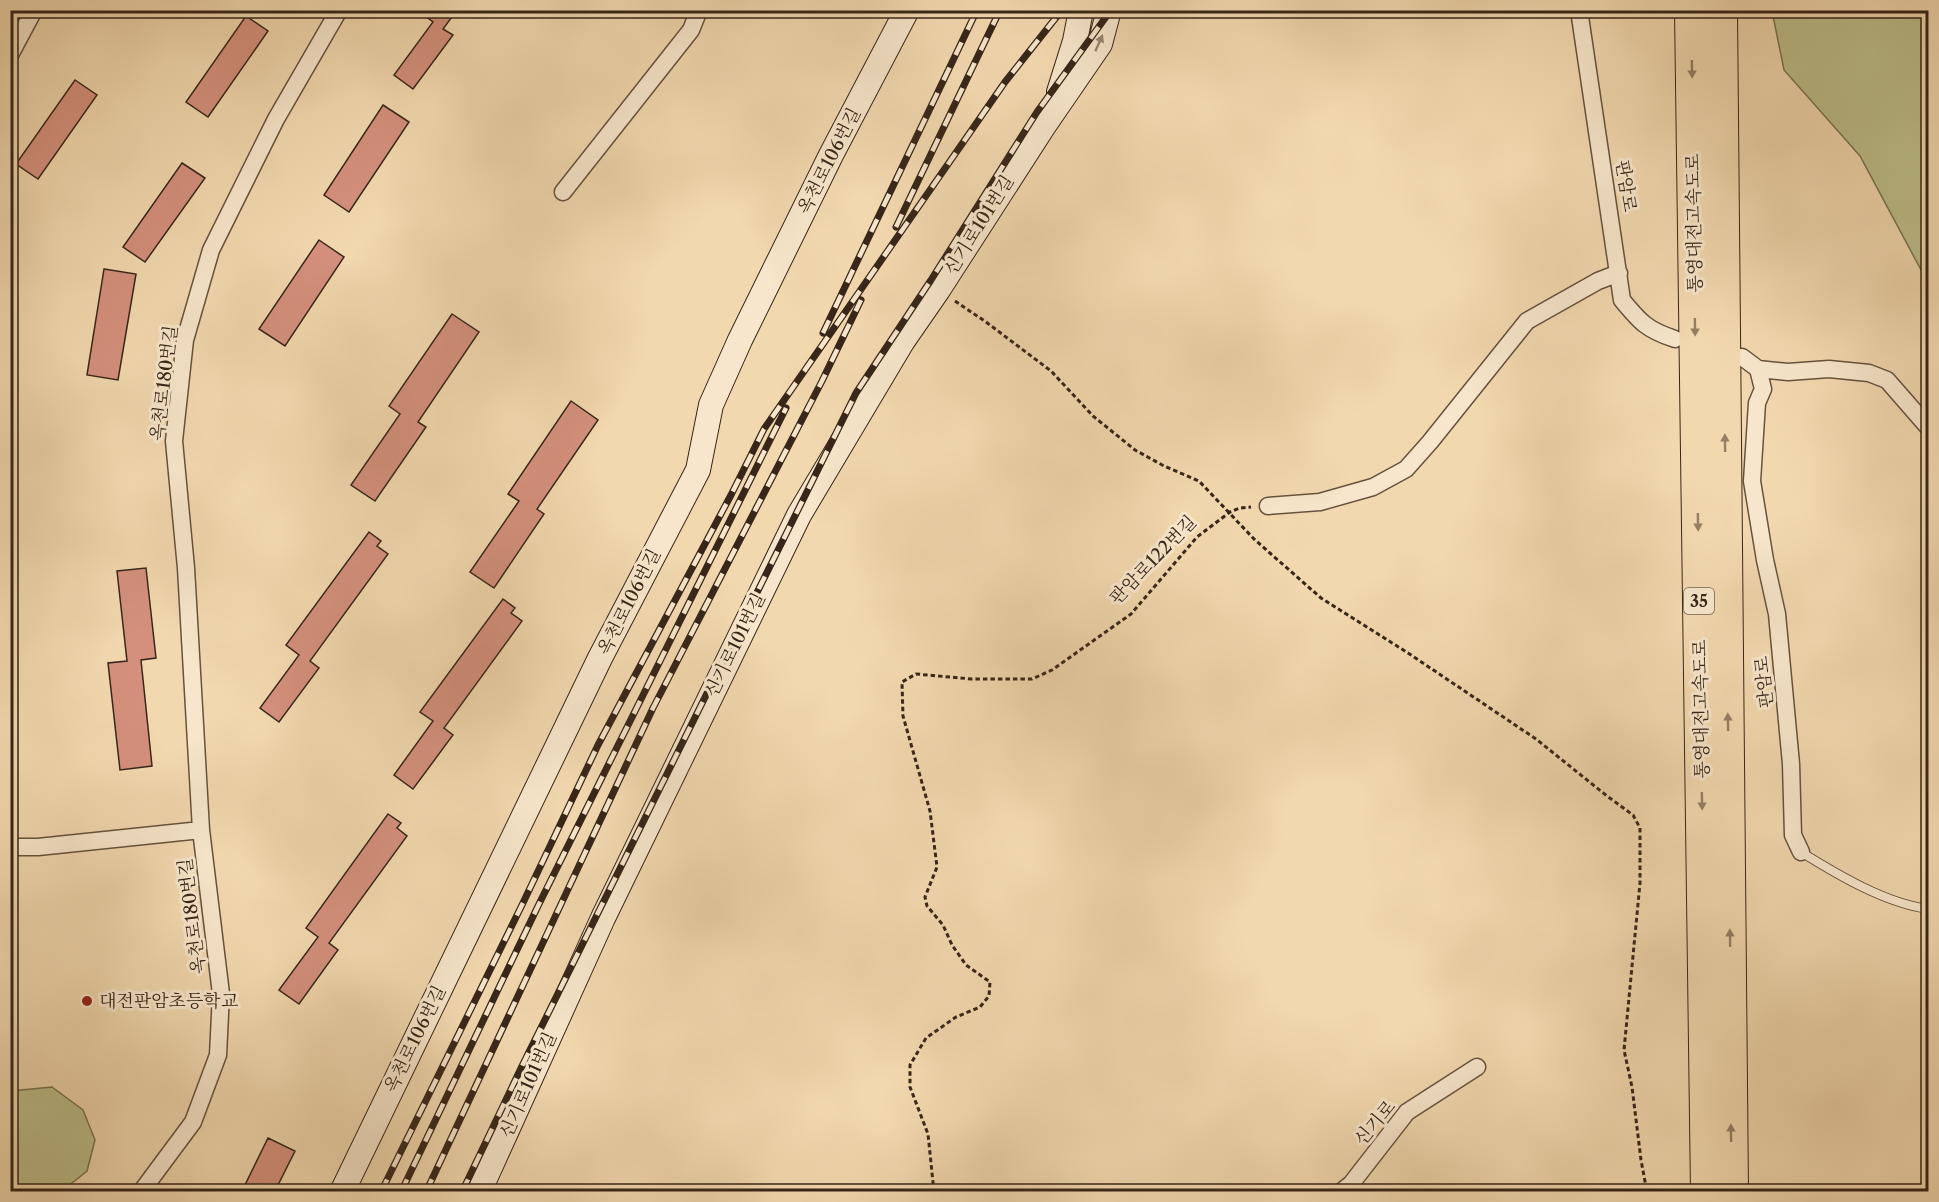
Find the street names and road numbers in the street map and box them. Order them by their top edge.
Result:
street label: 옥천로106번길 [793,104,865,218]
street label: 통영대전고속도로 [1682,153,1706,293]
street label: 판암로 [1611,159,1641,213]
street label: 신기로101번길 [940,171,1018,279]
street label: 옥천로180번길 [146,324,182,442]
street label: 판암로122번길 [1105,511,1201,609]
street label: 옥천로106번길 [593,545,665,659]
road number: 35 [1684,588,1714,614]
street label: 신기로101번길 [700,589,770,701]
street label: 통영대전고속도로 [1689,639,1713,779]
street label: 판암로 [1750,655,1778,709]
street label: 옥천로180번길 [174,857,210,975]
street label: 옥천로106번길 [380,982,450,1096]
street label: 신기로101번길 [495,1029,561,1141]
street label: 신기로 [1350,1096,1400,1150]

